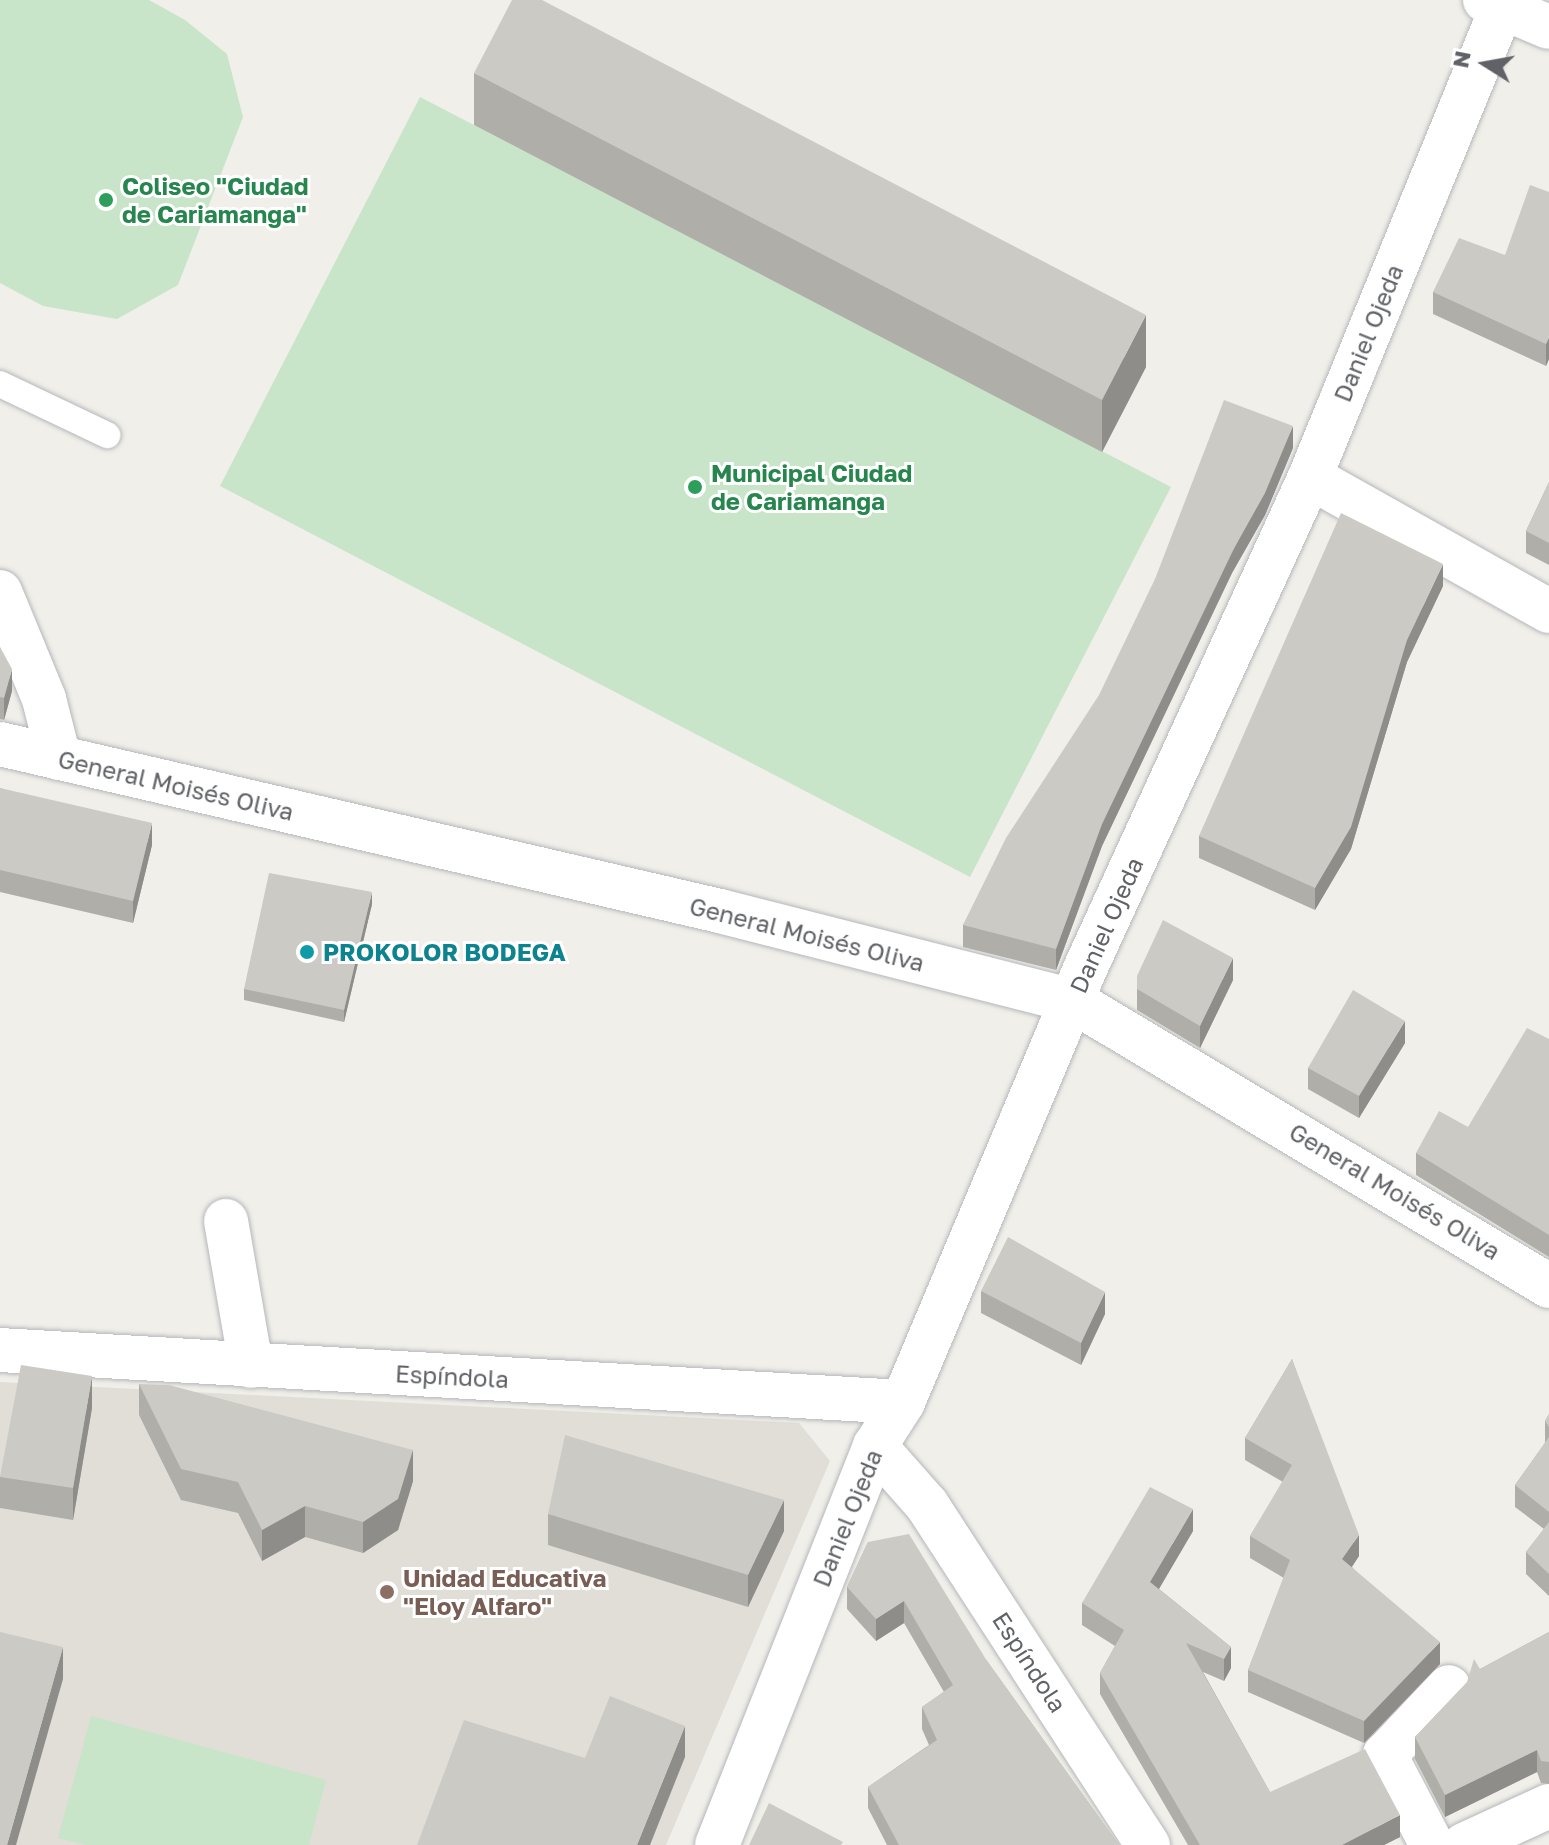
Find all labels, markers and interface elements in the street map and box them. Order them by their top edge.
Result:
north arrow [1445,24,1525,104]
text: N [1446,49,1476,70]
place label: Coliseo "Ciudad de Cariamanga" [122,172,308,228]
marker: Coliseo "Ciudad de Cariamanga" [97,191,115,209]
street label: Daniel Ojeda [1327,260,1409,406]
place label: Municipal Ciudad de Cariamanga [711,459,912,515]
marker: Municipal Ciudad de Cariamanga [686,478,704,496]
street label: General Moisés Oliva [55,744,297,826]
street label: Daniel Ojeda [1063,853,1149,997]
street label: General Moisés Oliva [687,891,927,977]
place label: PROKOLOR BODEGA [323,938,566,966]
marker: PROKOLOR BODEGA [298,943,316,961]
street label: General Moisés Oliva [1284,1117,1506,1265]
street label: Espíndola [394,1359,510,1393]
street label: Daniel Ojeda [806,1445,888,1591]
place label: Unidad Educativa "Eloy Alfaro" [403,1564,606,1620]
marker: Unidad Educativa "Eloy Alfaro" [378,1583,396,1601]
street label: Espíndola [987,1606,1073,1718]

